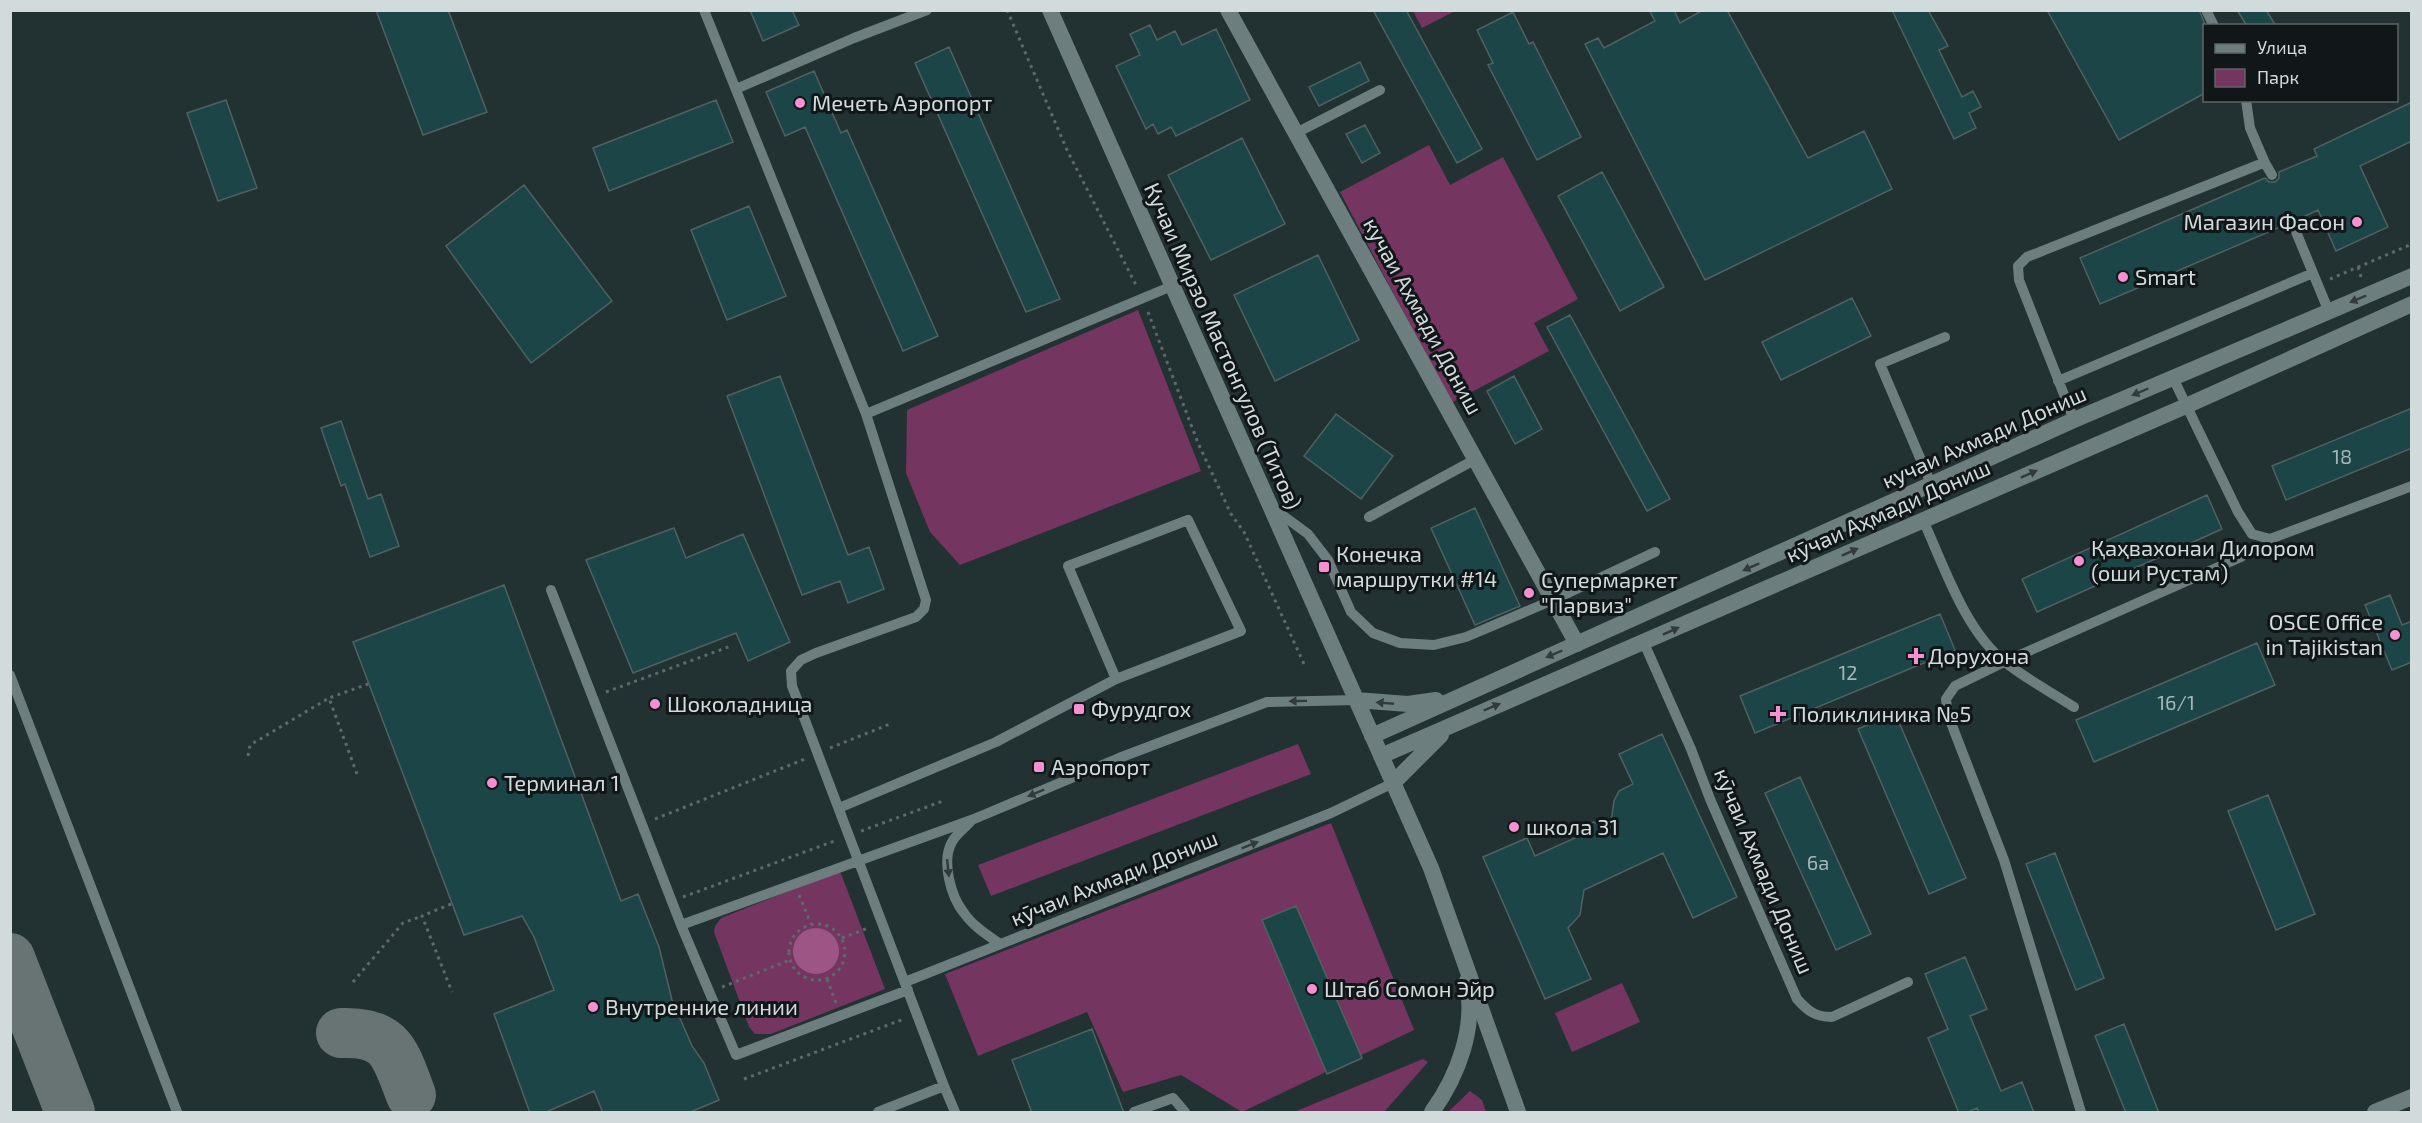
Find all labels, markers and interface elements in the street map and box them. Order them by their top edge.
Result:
legend [2203,24,2398,102]
text: Улица [2257,36,2307,58]
text: Парк [2257,66,2299,88]
place label: Мечеть Аэропорт [812,89,993,115]
marker: Мечеть Аэропорт [793,96,807,110]
street label: Кучаи Мирзо Мастонгулов (Титов) [1139,178,1308,513]
place label: Магазин Фасон [2183,208,2345,234]
street label: кучаи Ахмади Дониш [1358,213,1489,419]
marker: Магазин Фасон [2350,215,2364,229]
place label: Smart [2135,263,2196,289]
marker: Smart [2116,270,2130,284]
one-way arrow [2348,294,2366,304]
street label: кучаи Ахмади Дониш [1877,379,2090,494]
one-way arrow [2130,387,2148,397]
house number: 18 [2332,444,2352,468]
street label: кӯчаи Аҳмади Дониш [1781,453,1994,568]
one-way arrow [2020,470,2037,479]
place label: Қаҳвахонаи Дилором (оши Рустам) [2091,534,2315,586]
place label: Конечка маршрутки #14 [1336,540,1497,592]
one-way arrow [1841,547,1859,557]
marker: Қаҳвахонаи Дилором (оши Рустам) [2072,554,2086,568]
marker: Конечка маршрутки #14 [1317,560,1331,574]
one-way arrow [1743,562,1760,571]
place label: Супермаркет "Парвиз" [1541,566,1678,617]
marker: Супермаркет "Парвиз" [1522,586,1536,600]
place label: OSCE Office in Tajikistan [2266,608,2383,660]
one-way arrow [1663,626,1680,635]
marker: OSCE Office in Tajikistan [2388,628,2402,642]
place label: Дорухона [1928,642,2029,669]
one-way arrow [1544,649,1562,659]
marker: Дорухона [1909,649,1923,663]
house number: 12 [1838,660,1858,684]
place label: Шоколадница [667,690,812,716]
house number: 16/1 [2157,690,2195,714]
place label: Фурудгох [1091,695,1192,722]
marker: Шоколадница [648,697,662,711]
one-way arrow [1288,697,1307,706]
one-way arrow [1376,698,1395,708]
place label: Поликлиника №5 [1792,700,1971,726]
one-way arrow [1483,701,1501,711]
marker: Фурудгох [1072,702,1086,716]
marker: Поликлиника №5 [1769,705,1787,723]
place label: Аэропорт [1051,753,1150,779]
marker: Аэропорт [1032,760,1046,774]
street label: кӯчаи Ахмади Дониш [1709,764,1820,978]
place label: Терминал 1 [504,769,619,795]
marker: Терминал 1 [485,776,499,790]
one-way arrow [1027,789,1045,798]
place label: школа 31 [1526,813,1618,839]
marker: школа 31 [1507,820,1521,834]
street label: кӯчаи Ахмади Дониш [1006,824,1221,931]
one-way arrow [1241,840,1259,849]
house number: 6а [1807,850,1829,874]
one-way arrow [943,858,953,877]
place label: Штаб Сомон Эйр [1324,975,1495,1001]
marker: Штаб Сомон Эйр [1305,982,1319,996]
place label: Внутренние линии [605,993,798,1020]
marker: Внутренние линии [586,1000,600,1014]

